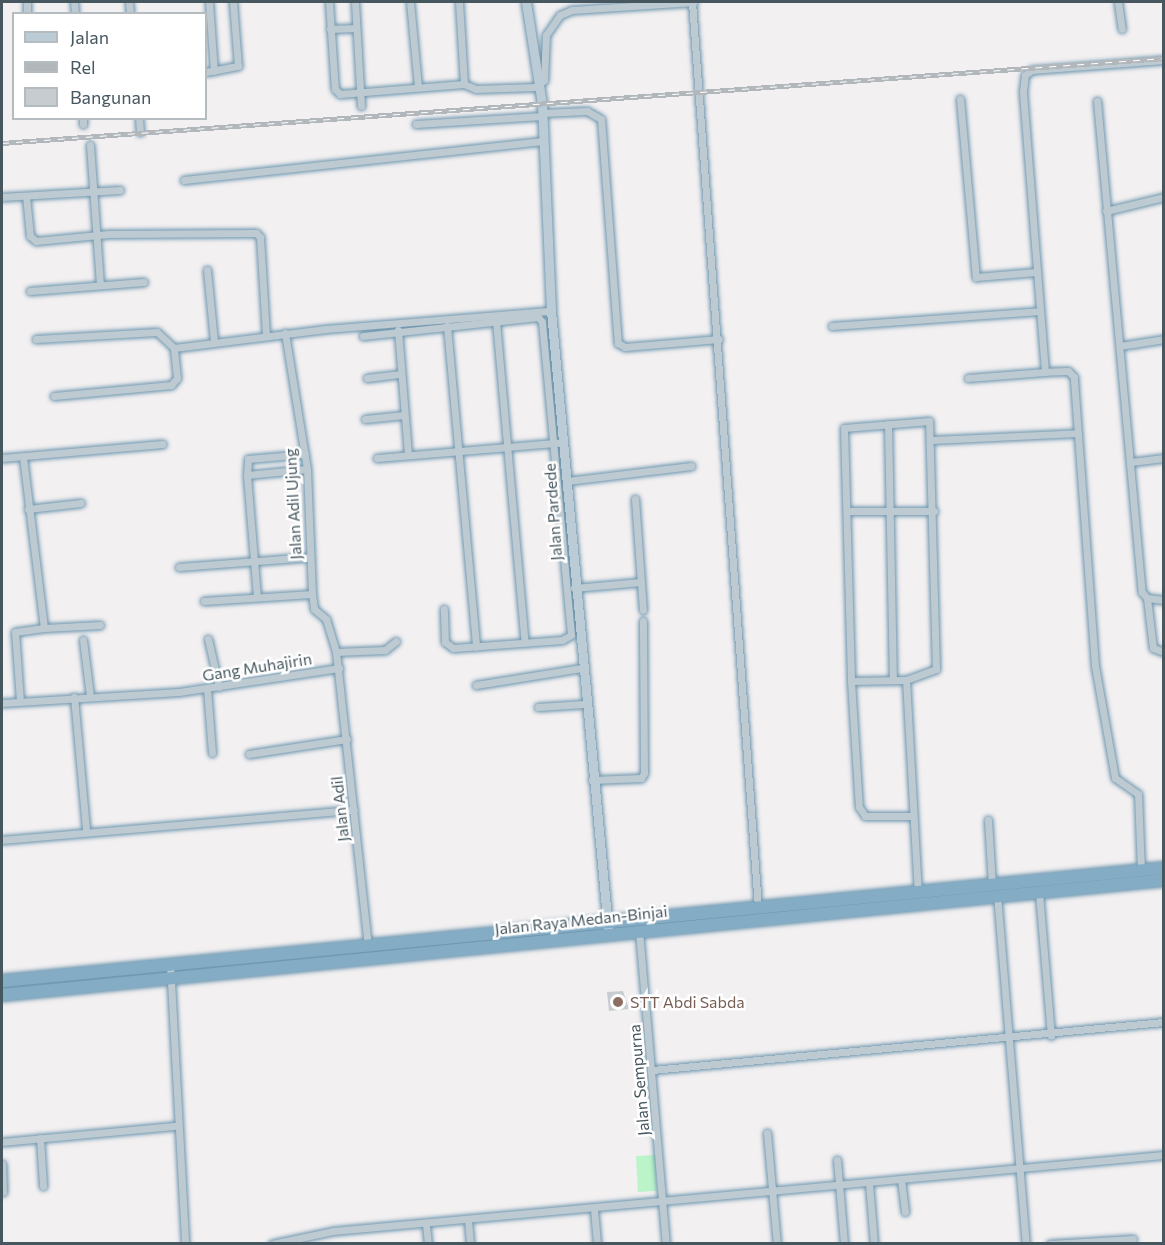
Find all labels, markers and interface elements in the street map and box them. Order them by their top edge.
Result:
legend [12,12,207,120]
text: Jalan [70,26,109,48]
text: Rel [70,56,96,78]
text: Bangunan [70,86,151,108]
street label: Jalan Adil Ujung [280,448,306,560]
street label: Jalan Pardede [540,463,566,561]
street label: Gang Muhajirin [201,649,313,685]
street label: Jalan Adil [327,775,353,843]
street label: Jalan Raya Medan-Binjai [494,901,668,939]
place label: STT Abdi Sabda [630,992,745,1012]
marker: STT Abdi Sabda [611,995,625,1009]
street label: Jalan Sempurna [625,1023,653,1137]

